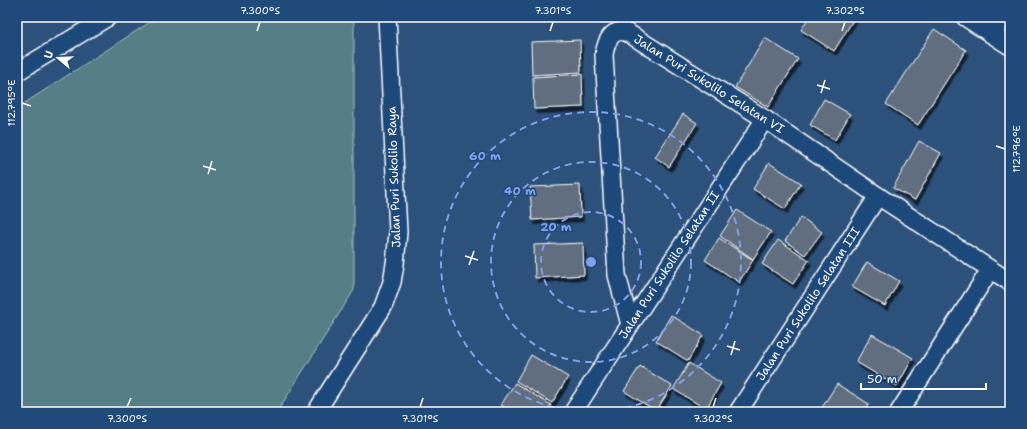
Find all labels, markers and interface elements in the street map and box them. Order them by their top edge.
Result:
text: 7.300°S [240,4,280,17]
text: 7.301°S [535,4,572,17]
text: 7.302°S [825,4,865,17]
street label: Jalan Puri Sukolilo Selatan VI [631,31,788,137]
north arrow [38,38,78,78]
text: U [41,49,57,61]
text: 112.795°E [5,80,18,126]
street label: Jalan Puri Sukolilo Raya [384,106,404,248]
text: 112.796°E [1010,125,1023,173]
text: 60 m [469,148,501,164]
text: 40 m [504,183,536,199]
street label: Jalan Puri Sukolilo Selatan II [615,188,723,342]
text: 20 m [540,219,572,235]
street label: Jalan Puri Sukolilo Selatan III [752,224,864,384]
centre of rings [584,255,598,269]
scale bar [861,365,986,391]
text: 50 m [867,371,897,387]
text: 7.300°S [107,412,147,425]
text: 7.301°S [402,412,439,425]
text: 7.302°S [693,412,733,425]

